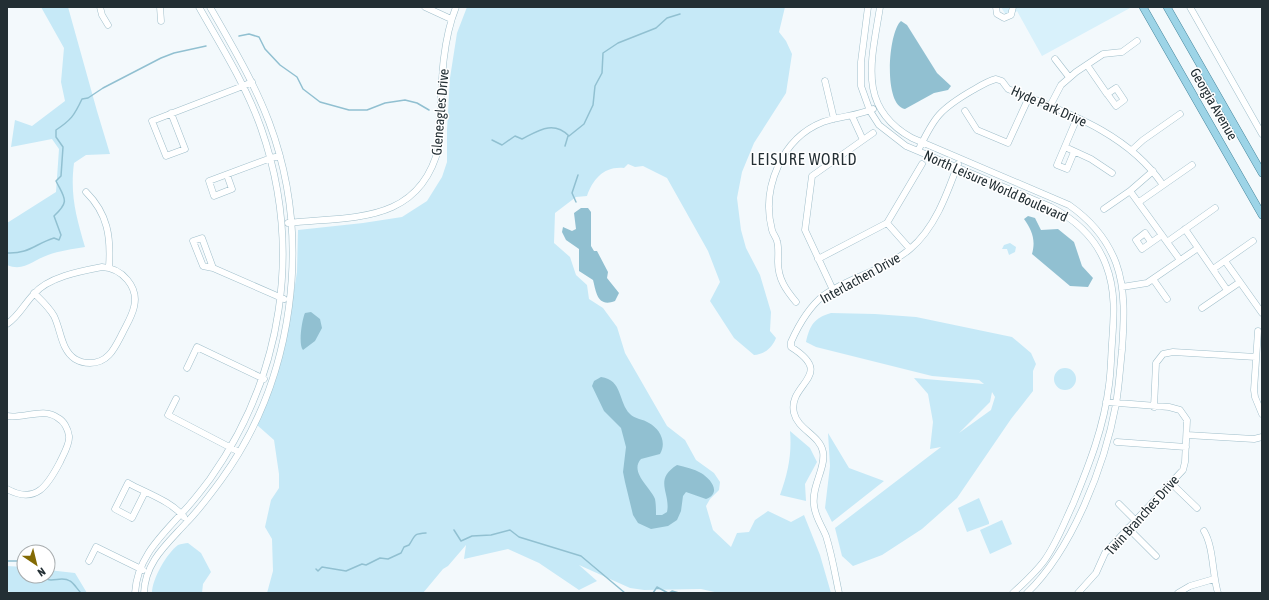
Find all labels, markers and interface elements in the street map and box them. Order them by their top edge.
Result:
street label: Georgia Avenue [1187,65,1241,143]
street label: Gleneagles Drive [428,68,452,156]
street label: Hyde Park Drive [1009,82,1089,130]
street label: North Leisure World Boulevard [922,147,1070,225]
district label: LEISURE WORLD [750,150,858,168]
street label: Interlachen Drive [817,249,903,307]
street label: Twin Branches Drive [1102,472,1182,558]
north arrow [16,544,56,584]
text: N [36,565,48,579]

